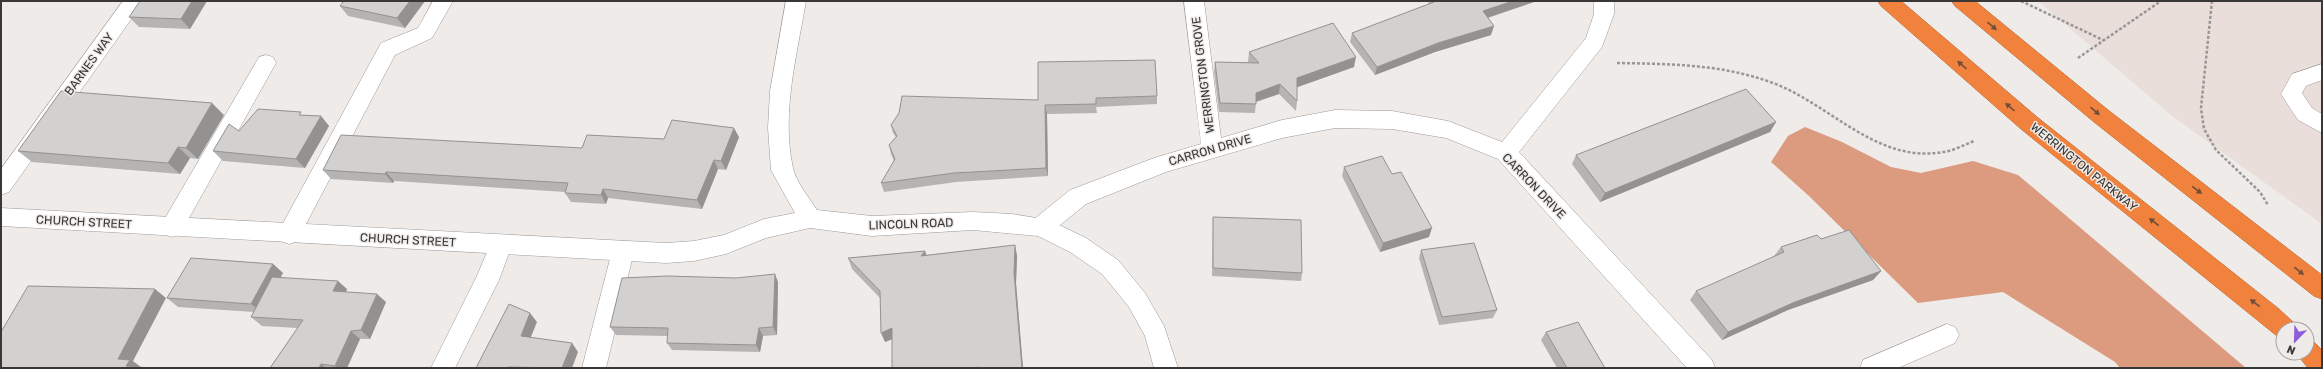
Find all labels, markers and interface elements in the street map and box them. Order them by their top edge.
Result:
street label: WERRINGTON GROVE [1189,16,1217,134]
one-way arrow [1986,21,1997,30]
street label: BARNES WAY [62,30,117,98]
one-way arrow [1957,61,1967,70]
one-way arrow [2005,103,2016,112]
one-way arrow [2089,106,2100,115]
street label: WERRINGTON PARKWAY [2028,120,2140,214]
street label: CARRON DRIVE [1167,131,1253,169]
street label: CARRON DRIVE [1499,150,1569,222]
one-way arrow [2192,186,2203,195]
street label: CHURCH STREET [36,212,132,232]
street label: LINCOLN ROAD [868,216,954,232]
one-way arrow [2148,218,2159,227]
street label: CHURCH STREET [360,230,456,250]
one-way arrow [2294,267,2305,275]
one-way arrow [2250,299,2261,308]
north arrow [2275,321,2315,361]
text: N [2285,342,2297,357]

